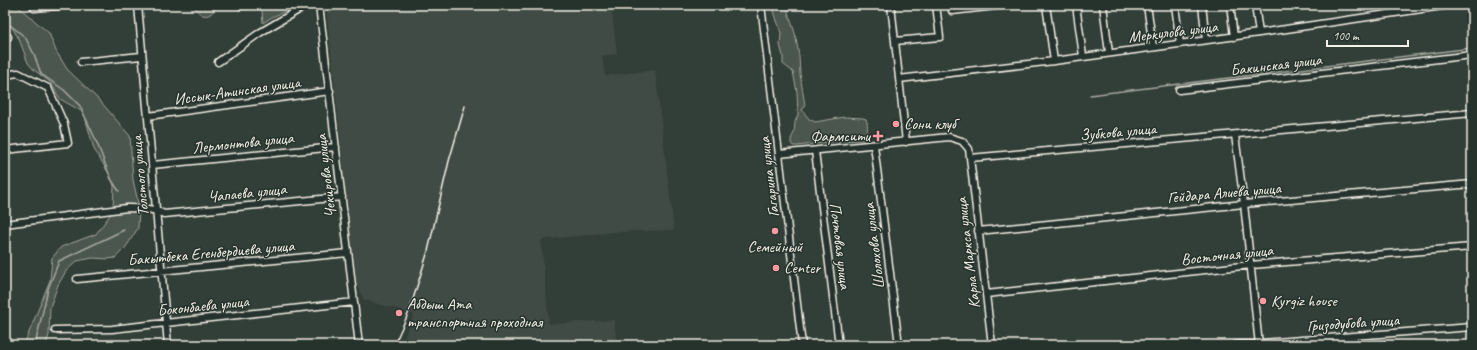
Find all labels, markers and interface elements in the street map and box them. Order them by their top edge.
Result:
street label: Меркулова улица [1127,16,1220,47]
scale bar [1327,22,1408,48]
text: 100 m [1333,28,1360,44]
street label: Бакинская улица [1229,49,1324,81]
street label: Иссык-Атинская улица [173,72,303,110]
place label: Сони клуб [904,114,960,134]
marker: Сони клуб [891,119,901,129]
street label: Зубкова улица [1079,119,1158,145]
place label: Фармсити [810,126,871,146]
street label: Лермонтова улица [192,128,295,158]
marker: Фармсити [873,131,883,141]
street label: Чекирова улица [311,132,341,219]
street label: Толстого улица [126,133,153,217]
street label: Гагарина улица [754,135,784,218]
street label: Гейдара Алиева улица [1166,178,1283,208]
street label: Чапаева улица [207,179,288,207]
street label: Карла Маркса улица [951,195,985,310]
street label: Шолохова улица [859,201,889,290]
street label: Почтовая улица [825,202,855,291]
marker: Семейный [770,226,780,236]
street label: Бакытбека Егенбердиева улица [127,236,296,270]
place label: Семейный [748,237,804,257]
street label: Восточная улица [1180,240,1275,270]
place label: Center [784,258,821,278]
marker: Center [771,263,781,273]
street label: Боконбаева улица [156,291,251,321]
place label: Kyrgiz house [1271,291,1339,311]
place label: Абдыш Ата транспортная проходная [407,294,543,332]
marker: Kyrgiz house [1258,296,1268,306]
marker: Абдыш Ата транспортная проходная [394,308,404,318]
street label: Гризодубова улица [1306,310,1401,336]

